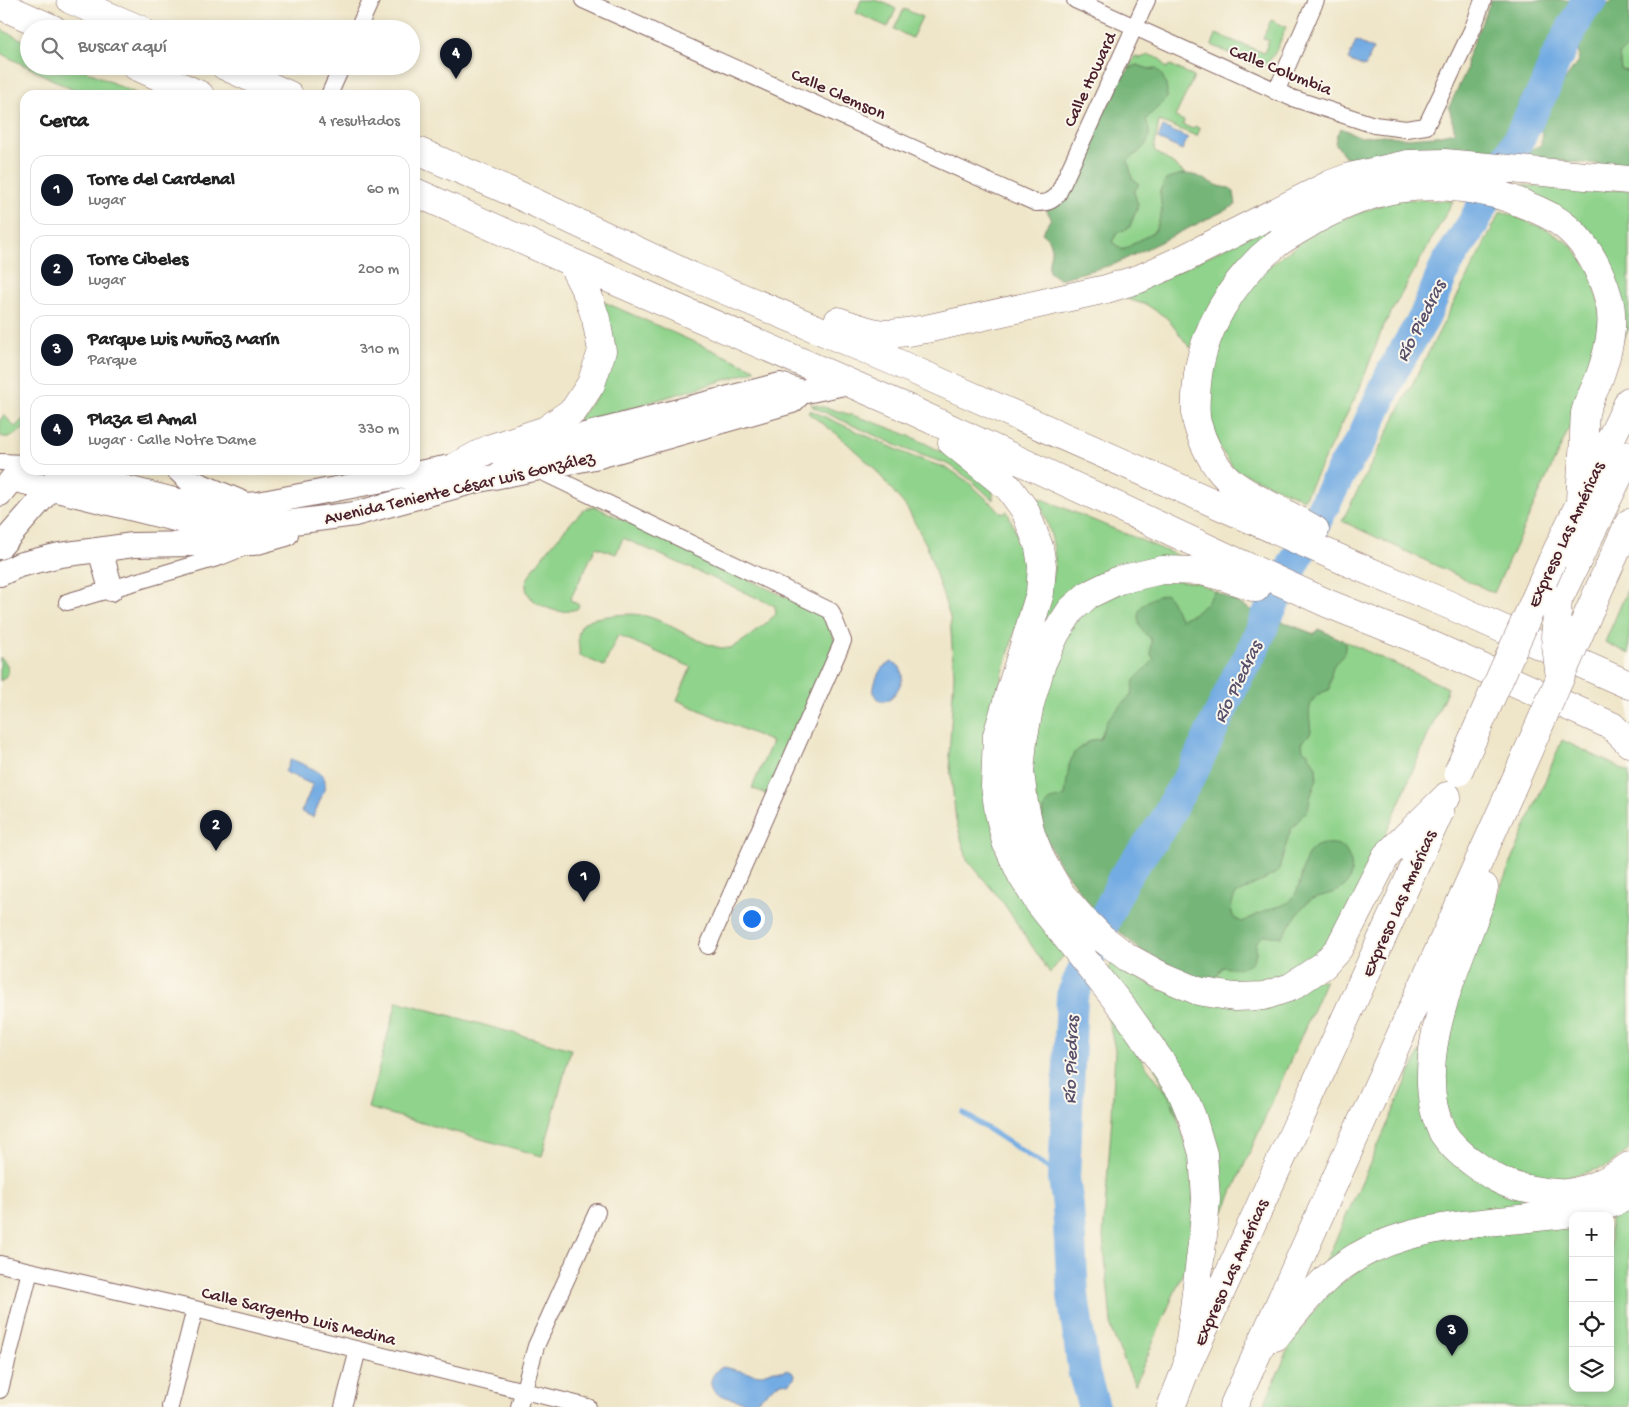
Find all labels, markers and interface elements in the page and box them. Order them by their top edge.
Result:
search box [20,20,420,75]
street label: Calle Howard [1060,28,1123,131]
icon: search [38,34,66,62]
text: Buscar aquí [78,36,167,59]
pin: 4 [440,38,472,79]
street label: Calle Columbia [1226,41,1335,102]
street label: Calle Clemson [787,65,889,126]
text: Cerca [40,110,88,135]
text: 4 resultados [319,113,400,132]
text: Torre del Cardenal [88,169,235,192]
text: 1 [54,181,60,200]
text: 60 m [367,181,399,200]
text: Lugar [88,192,125,211]
text: Torre Cibeles [88,249,188,272]
text: 2 [53,261,61,280]
text: 200 m [358,261,399,280]
text: Lugar [88,272,125,291]
water label: Río Piedras [1392,275,1453,366]
text: Parque Luis Muñoz Marín [88,329,279,352]
text: 3 [53,341,61,360]
text: 310 m [360,341,399,360]
text: Parque [88,352,137,371]
text: Plaza El Amal [88,409,197,432]
text: 4 [53,421,61,440]
text: 330 m [358,421,399,440]
text: Lugar · Calle Notre Dame [88,432,256,451]
street label: Avenida Teniente César Luis González [322,448,598,531]
street label: Expreso Las Américas [1524,458,1611,611]
water label: Río Piedras [1209,636,1270,727]
pin: 2 [200,810,232,851]
street label: Expreso Las Américas [1358,826,1443,981]
pin: 1 [568,861,600,902]
your location [739,906,765,932]
water label: Río Piedras [1059,1014,1086,1105]
street label: Expreso Las Américas [1190,1195,1275,1350]
map controls [1569,1212,1614,1392]
button: + [1569,1212,1614,1257]
button: − [1569,1257,1614,1302]
street label: Calle Sargento Luis Medina [199,1283,399,1352]
button: locate [1569,1302,1614,1347]
pin: 3 [1436,1315,1468,1356]
button: layers [1569,1347,1614,1392]

